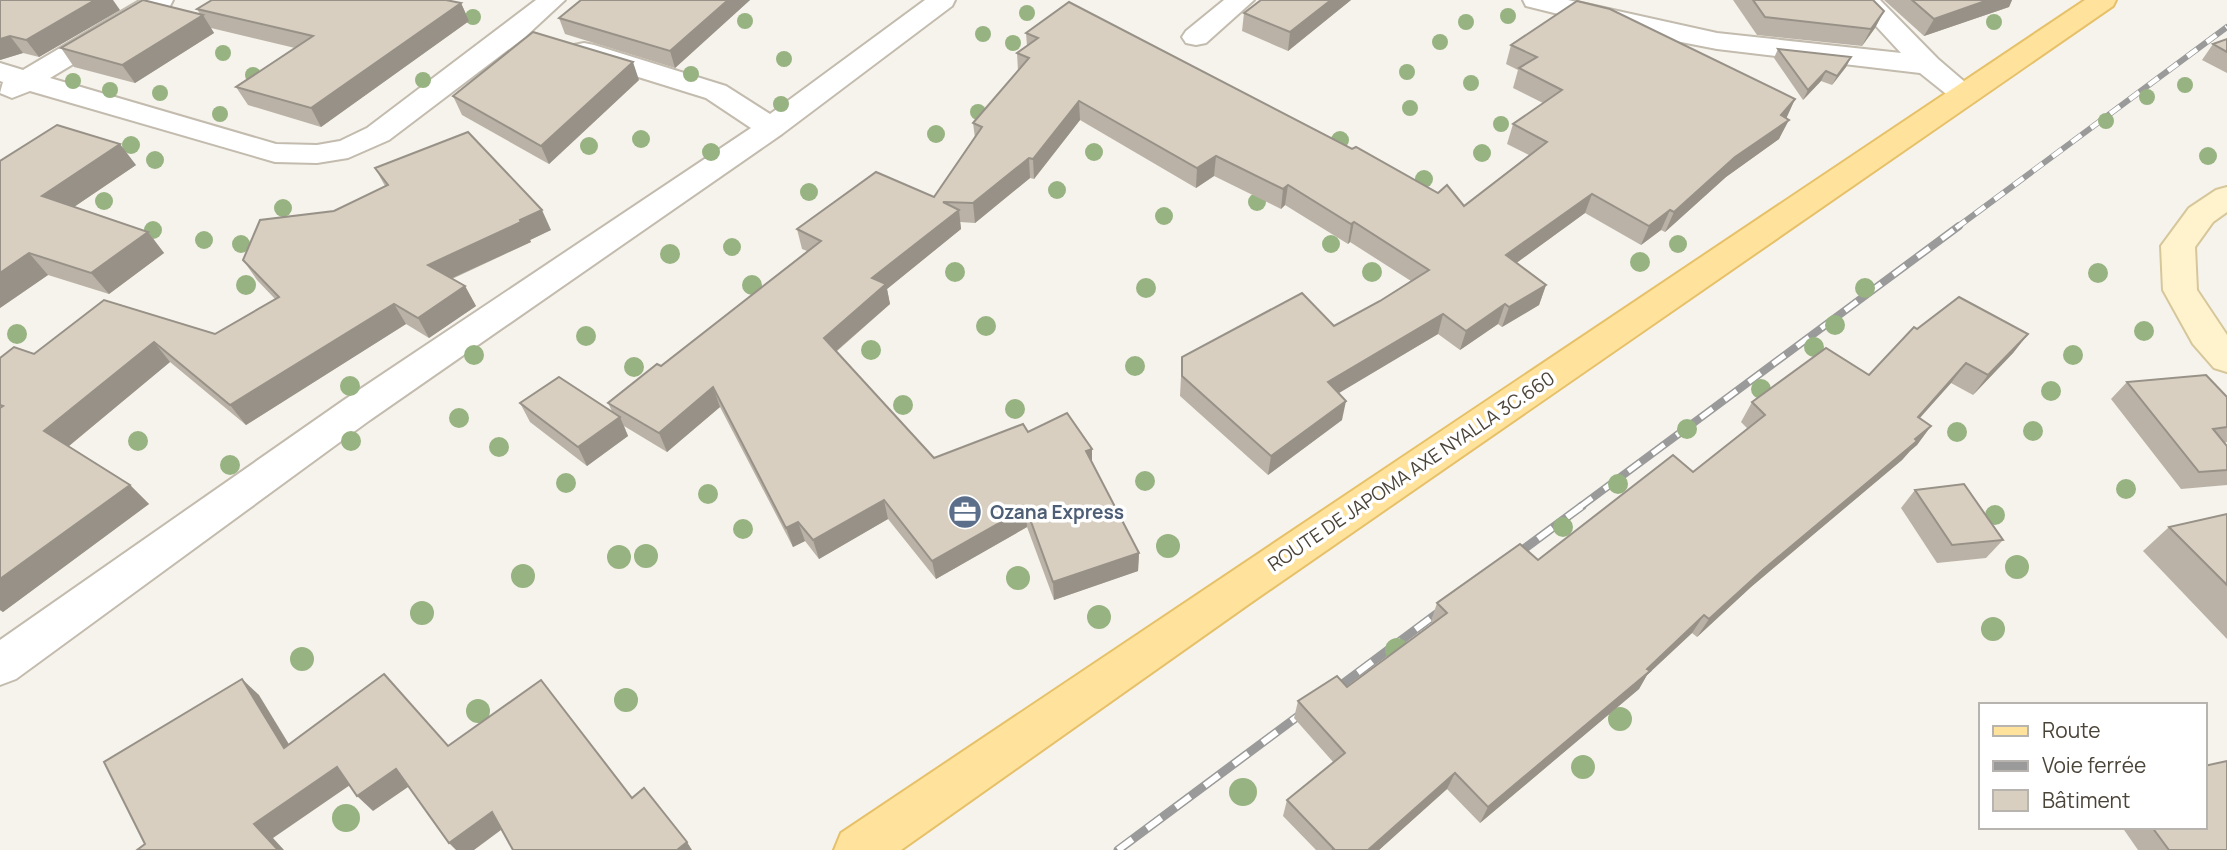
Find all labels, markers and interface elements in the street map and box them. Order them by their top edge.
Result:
street label: ROUTE DE JAPOMA AXE NYALLA 3C.660 [1262,365,1560,577]
office icon: Ozana Express [946,493,984,531]
place label: Ozana Express [990,499,1124,525]
legend [1979,703,2206,829]
text: Route [2042,716,2100,744]
text: Voie ferrée [2042,751,2146,779]
text: Bâtiment [2042,786,2130,814]

